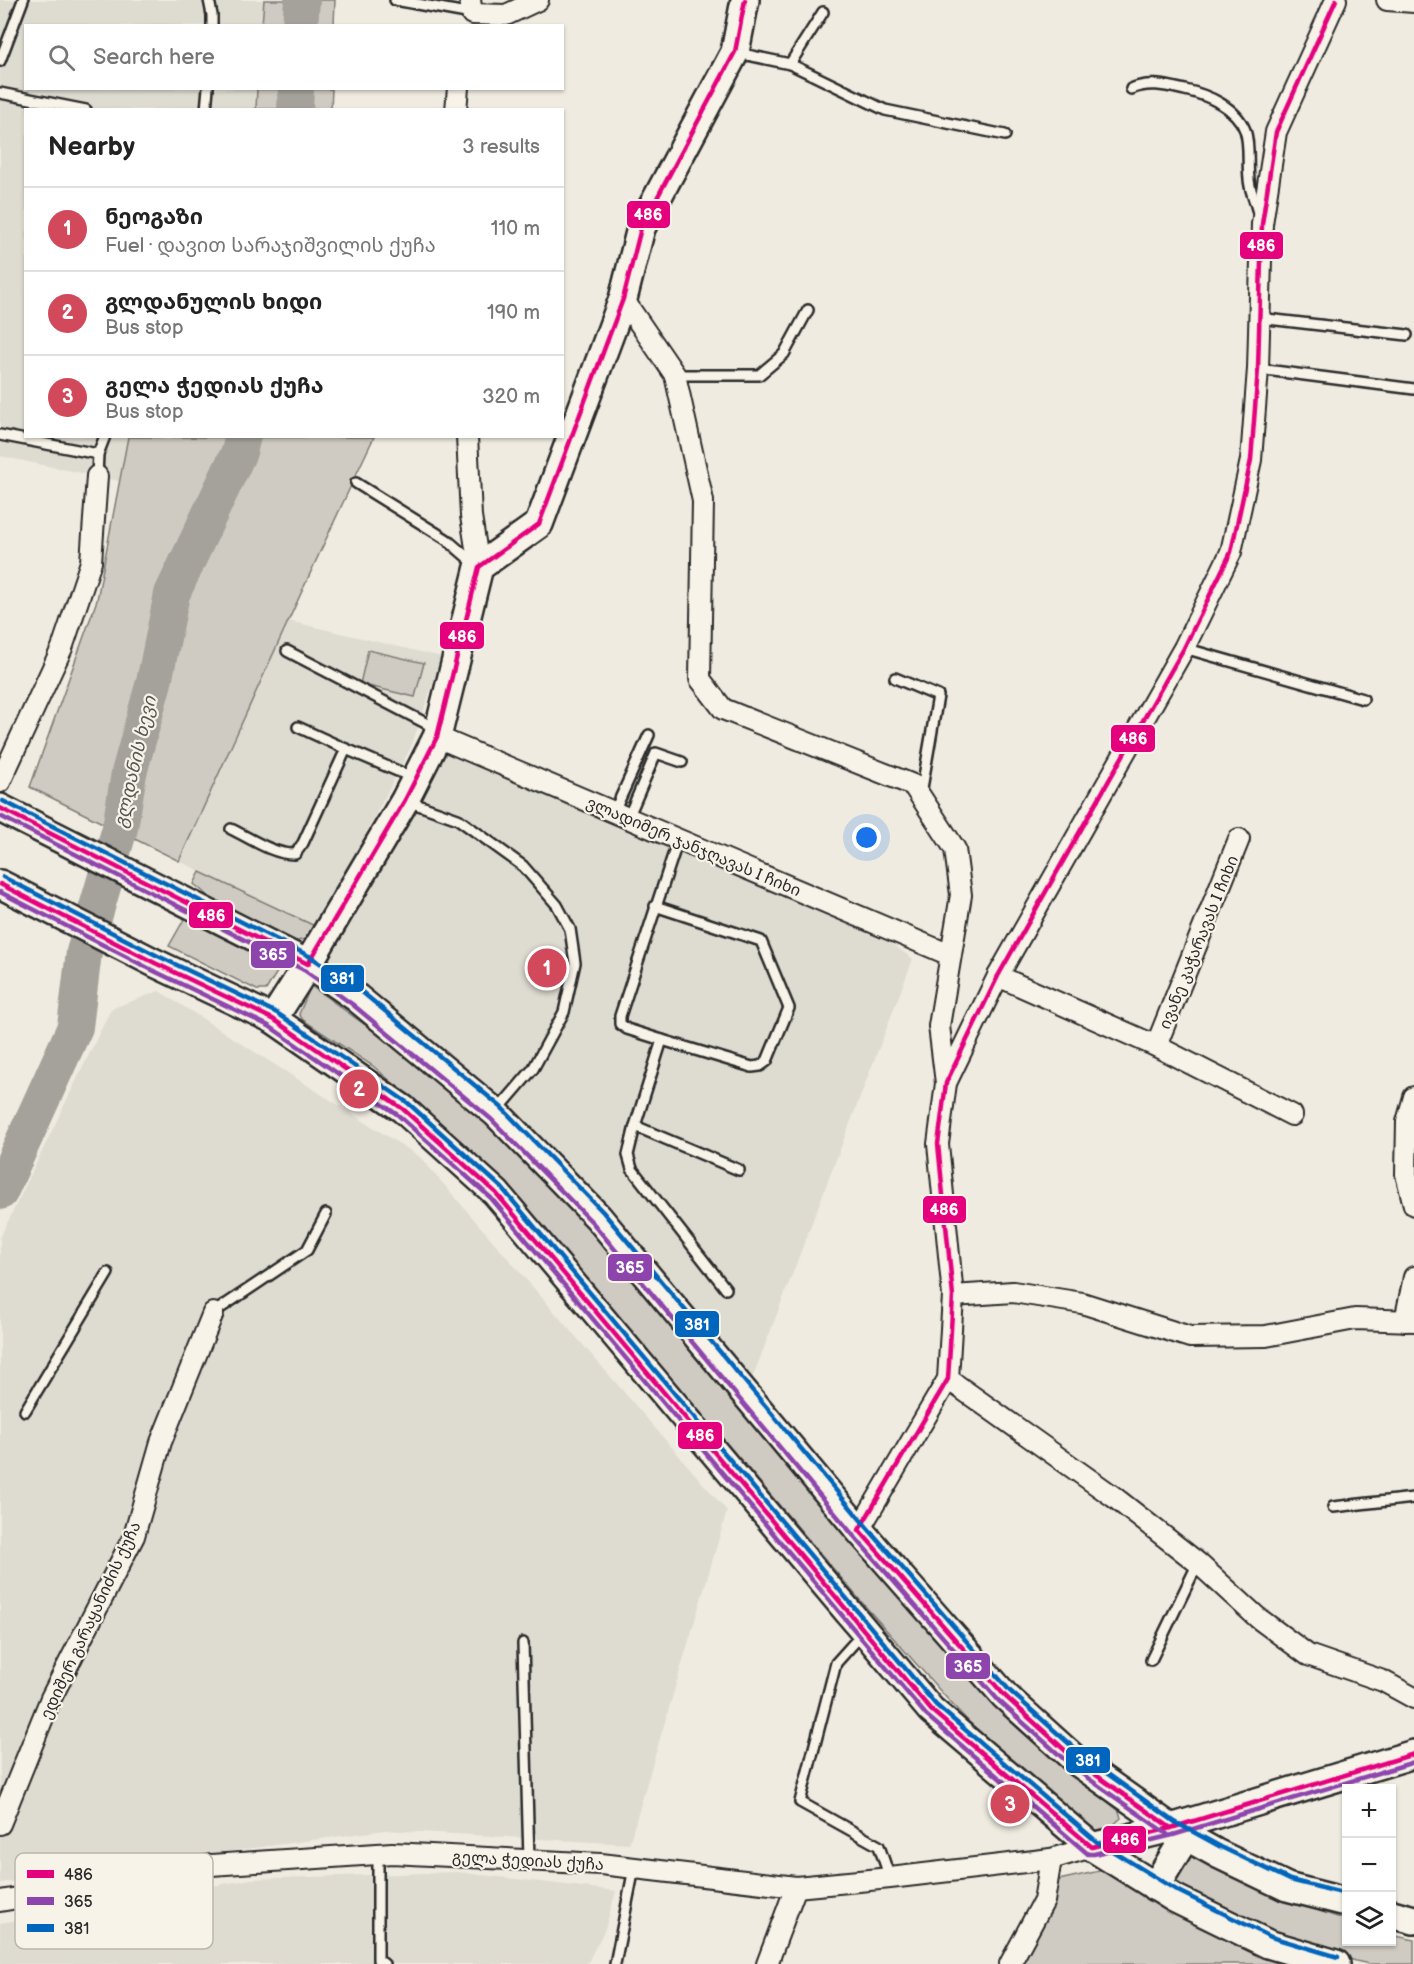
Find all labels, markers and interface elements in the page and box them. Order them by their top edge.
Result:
search box [24,24,564,90]
icon: search [45,41,78,74]
text: Search here [93,44,215,71]
text: Nearby [48,132,135,163]
text: 3 results [462,135,540,159]
line badge: 486 [626,200,671,229]
text: ნეოგაზი [105,204,203,231]
text: 486 [634,206,663,225]
text: 1 [63,217,72,241]
text: 110 m [491,217,540,241]
line badge: 486 [1239,231,1284,260]
text: Fuel · დავით სარაჯიშვილის ქუჩა [105,234,436,258]
text: 486 [1247,237,1276,256]
text: გლდანულის ხიდი [105,289,322,316]
text: 2 [62,301,73,325]
text: 190 m [487,301,540,325]
text: Bus stop [105,316,184,340]
text: გელა ჭედიას ქუჩა [105,373,324,400]
text: 3 [62,385,73,409]
text: 320 m [482,385,540,409]
text: Bus stop [105,400,184,424]
line badge: 486 [439,621,485,650]
text: 486 [448,628,477,647]
water label: გლდანის ხევი [110,694,161,830]
line badge: 486 [1110,724,1156,753]
text: 486 [1119,730,1148,749]
street label: ვლადიმერ ჯანჯღავას I ჩიხი [583,794,803,901]
your location [852,823,881,852]
street label: ივანე კაჭარავას I ჩიხი [1156,853,1243,1032]
line badge: 486 [188,901,234,929]
text: 486 [197,907,226,926]
line badge: 365 [250,940,296,969]
text: 365 [259,946,287,965]
pin: 1 [528,946,566,990]
line badge: 381 [320,964,365,993]
text: 381 [329,970,355,989]
pin: 2 [340,1066,378,1112]
line badge: 486 [922,1195,967,1224]
text: 486 [930,1201,959,1220]
line badge: 365 [607,1253,653,1282]
text: 365 [616,1259,644,1278]
line badge: 381 [674,1310,720,1338]
text: 381 [684,1316,710,1335]
line badge: 486 [677,1421,723,1450]
text: 486 [686,1427,715,1446]
street label: ედიშერ გარაყანიძის ქუჩა [37,1519,146,1722]
line badge: 365 [945,1652,991,1680]
text: 365 [954,1658,982,1677]
line badge: 381 [1065,1746,1111,1774]
text: 381 [1075,1752,1101,1771]
pin: 3 [990,1782,1030,1826]
map controls [1342,1784,1396,1946]
button: + [1342,1784,1396,1838]
line badge: 486 [1102,1825,1147,1854]
text: 486 [1111,1831,1140,1850]
button: − [1342,1838,1396,1892]
street label: გელა ჭედიას ქუჩა [452,1848,604,1875]
legend [15,1853,213,1949]
text: 486 [64,1866,93,1885]
button: layers [1342,1892,1396,1946]
text: 365 [64,1893,93,1912]
text: 381 [64,1920,89,1939]

